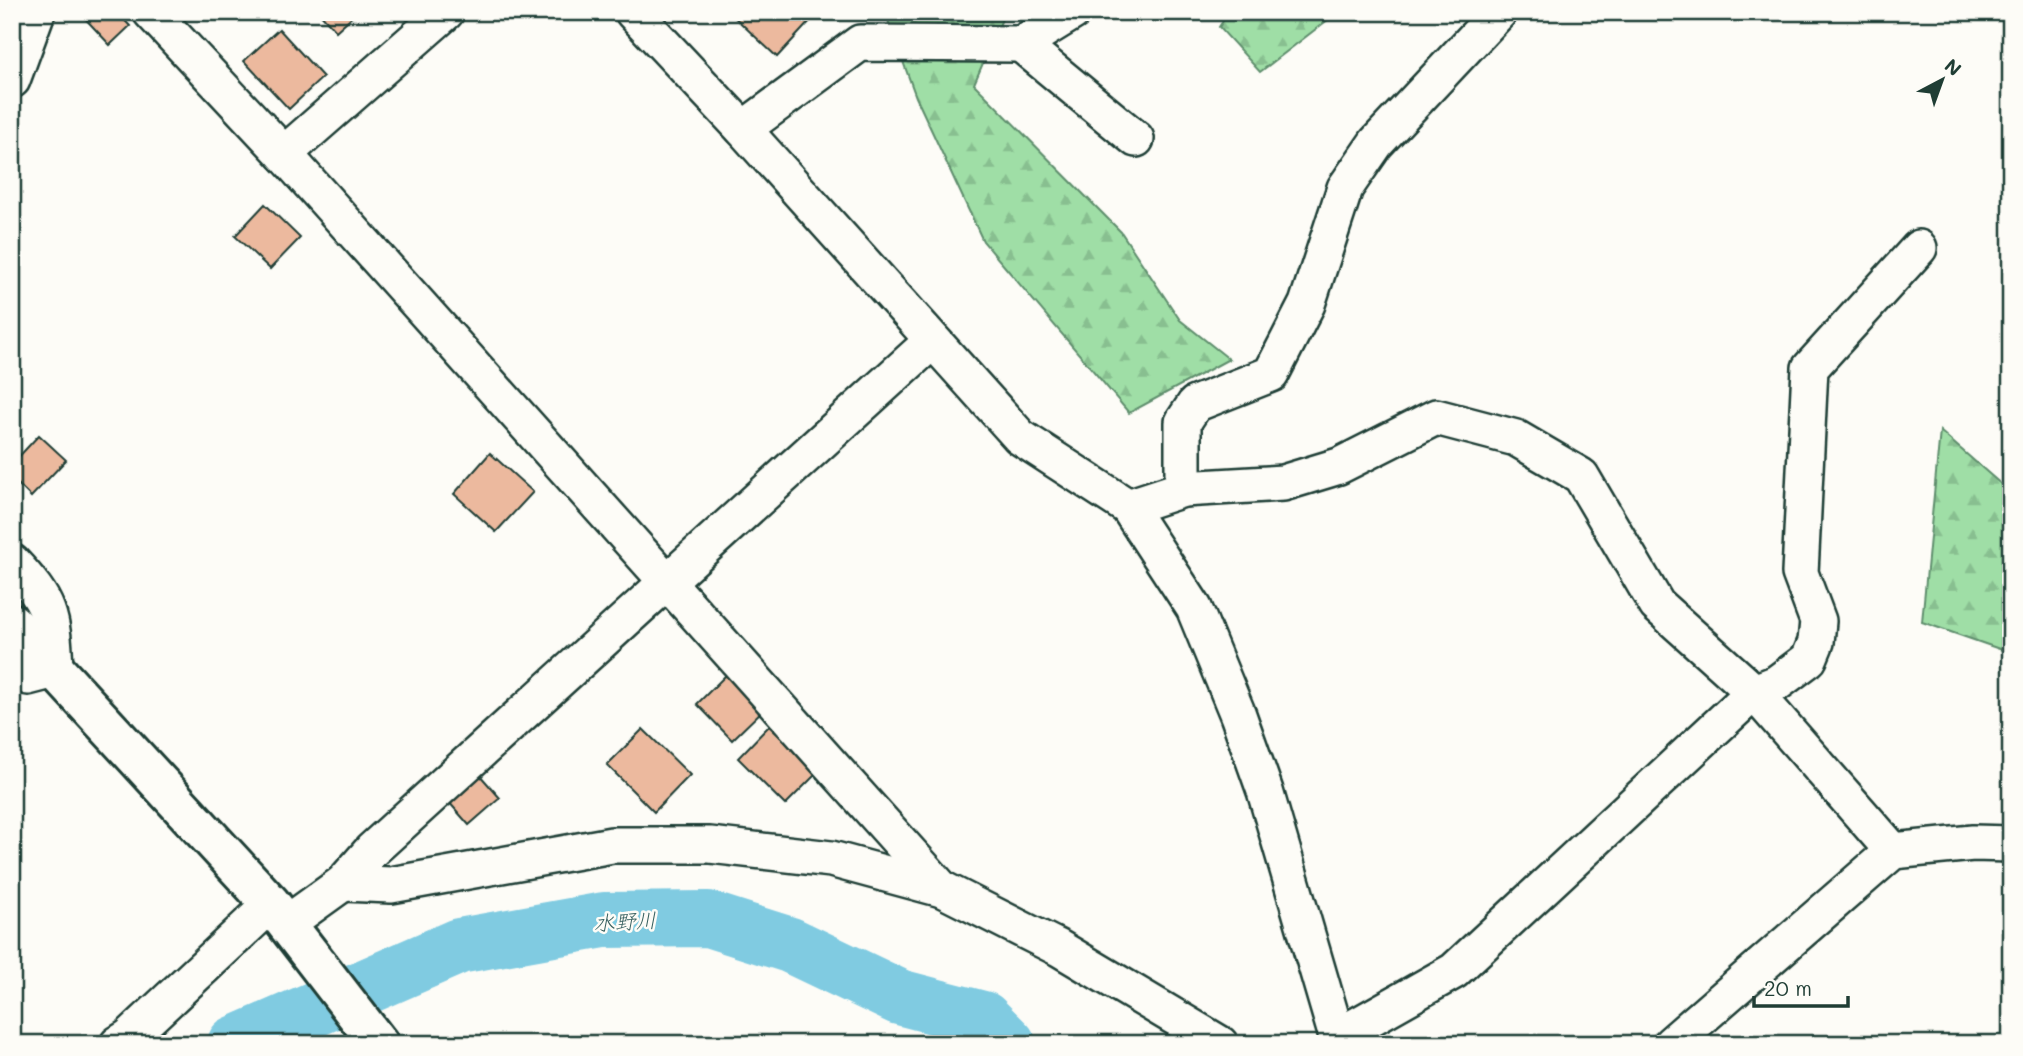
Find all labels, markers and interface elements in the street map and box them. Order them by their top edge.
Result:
north arrow [1908,46,1978,116]
text: N [1940,53,1967,81]
water label: 水野川 [593,905,657,936]
scale bar [1754,965,1848,1009]
text: 20 m [1764,974,1812,1001]

